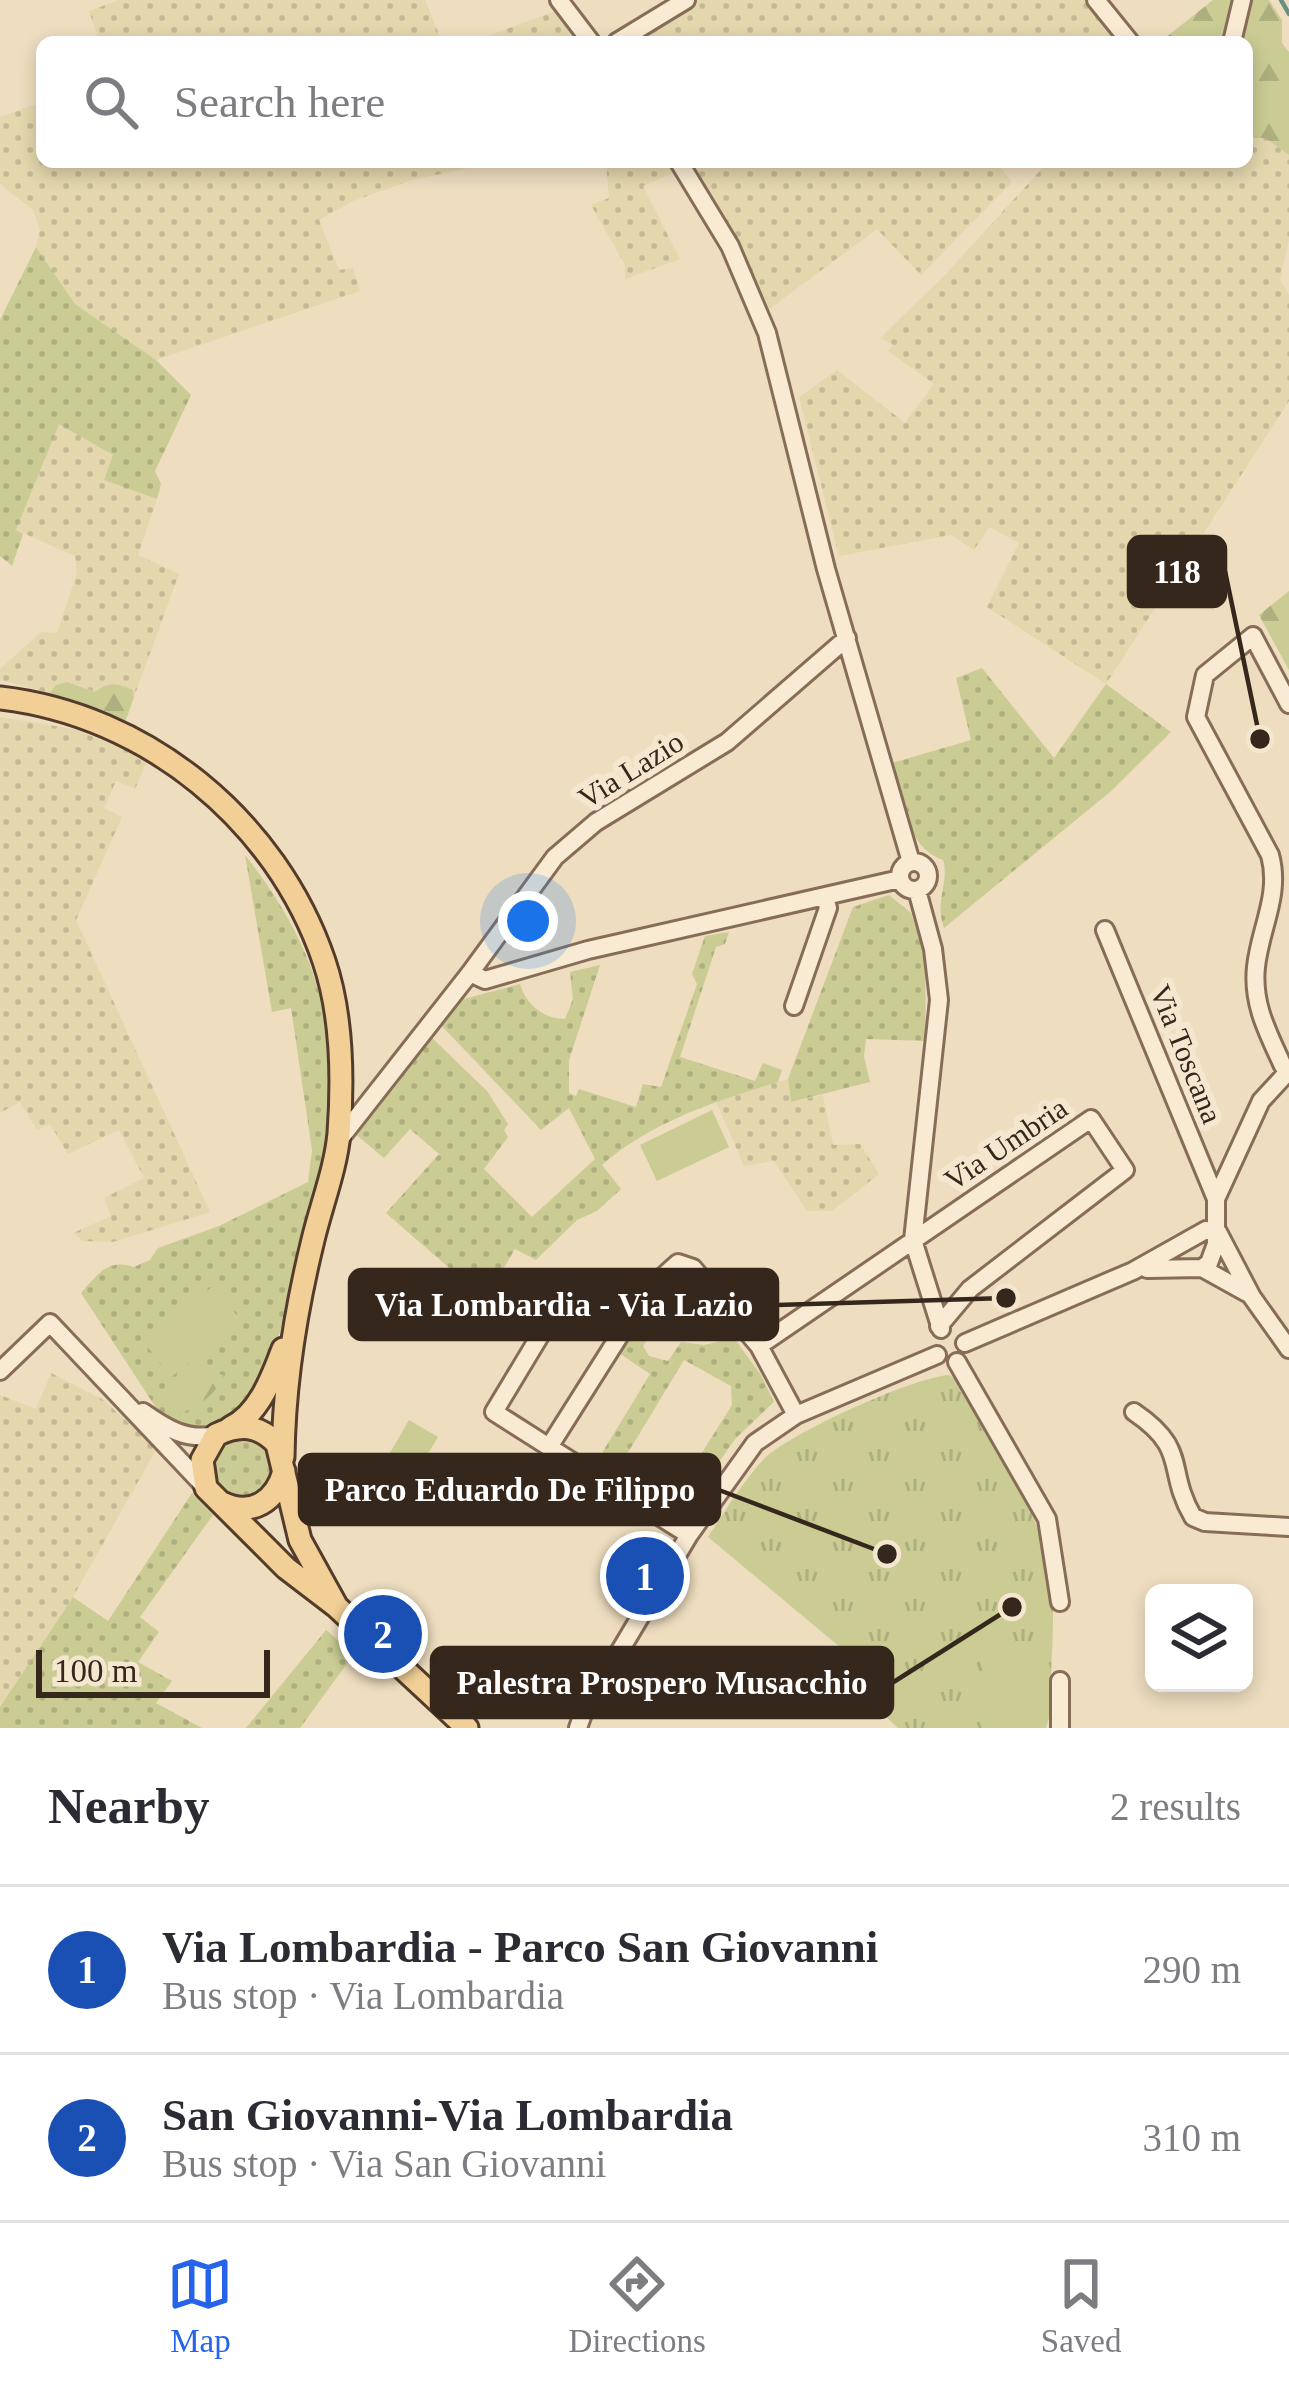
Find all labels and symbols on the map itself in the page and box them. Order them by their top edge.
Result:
callout: 118 [1129,537,1225,606]
text: 118 [1153,554,1201,590]
street label: Via Lazio [572,725,689,815]
your location [498,891,558,951]
street label: Via Toscana [1144,980,1229,1128]
street label: Via Umbria [938,1091,1073,1197]
callout: Via Lombardia - Via Lazio [350,1270,777,1339]
text: Via Lombardia - Via Lazio [375,1287,753,1323]
callout: Parco Eduardo De Filippo [300,1455,719,1524]
text: Parco Eduardo De Filippo [325,1472,695,1508]
pin: 1 [606,1531,684,1621]
pin: 2 [344,1589,422,1679]
scale bar [36,1644,270,1697]
callout: Palestra Prospero Musacchio [432,1648,892,1717]
text: Palestra Prospero Musacchio [456,1665,868,1701]

